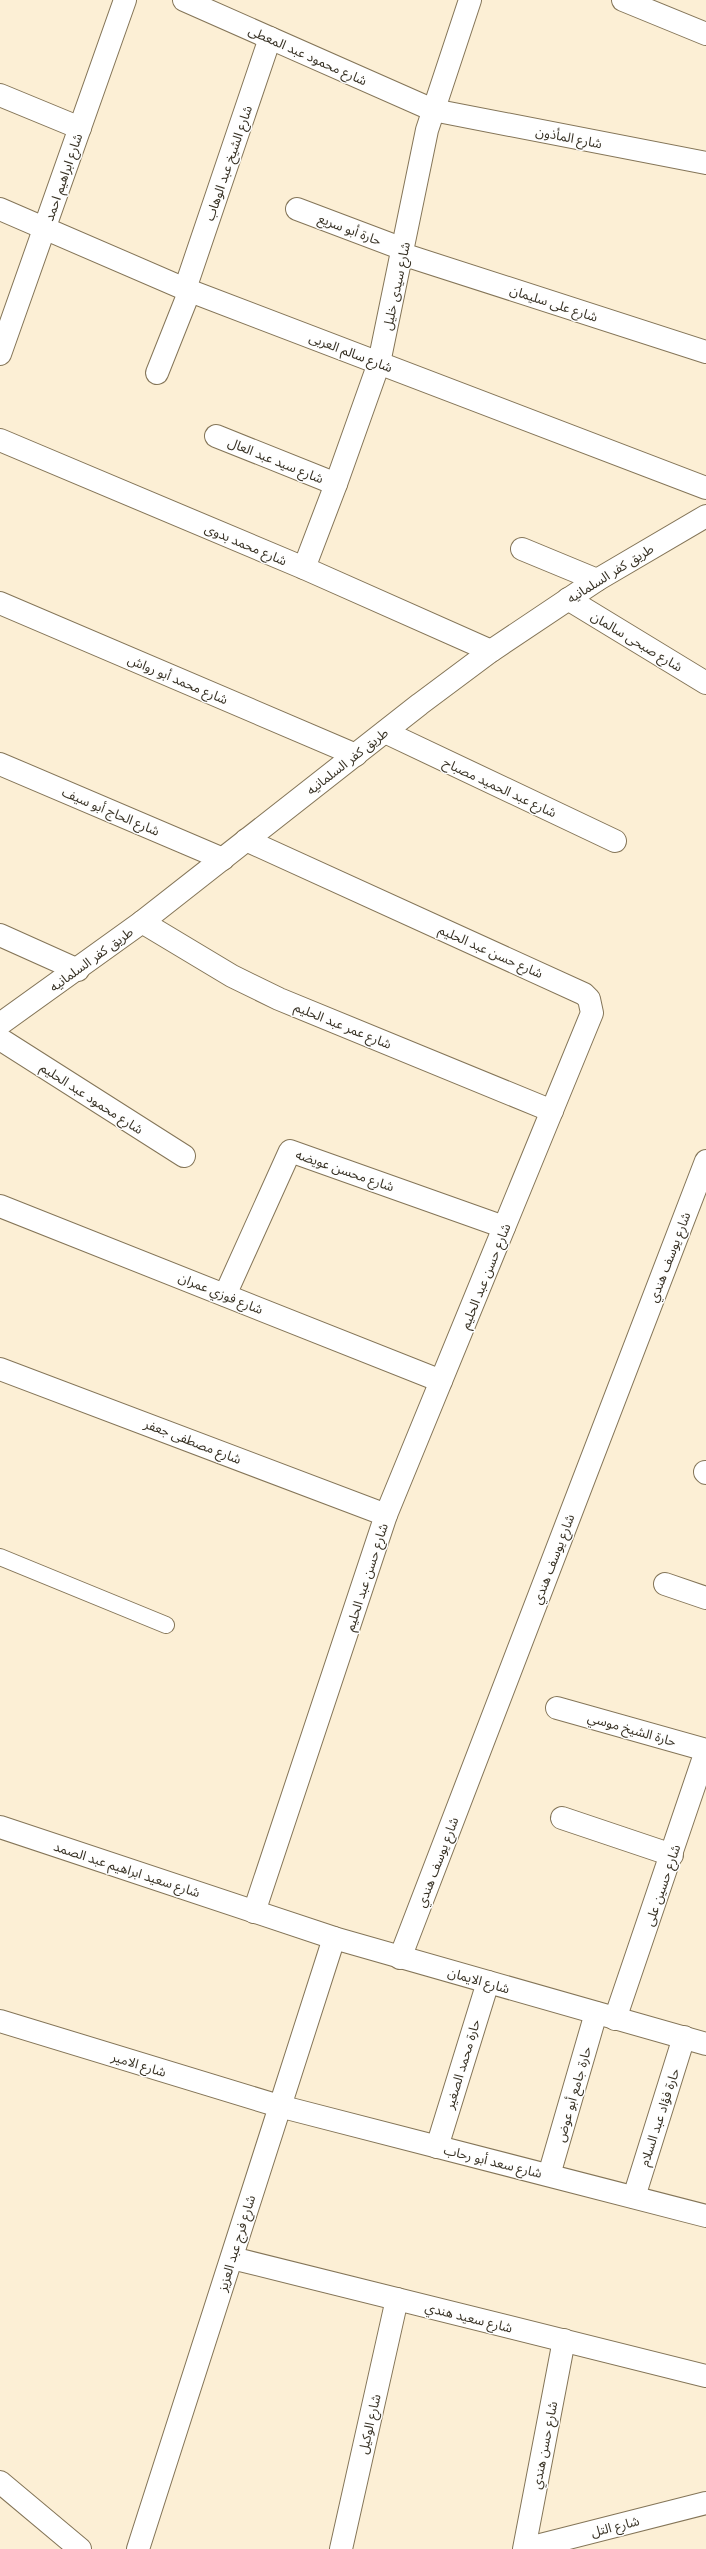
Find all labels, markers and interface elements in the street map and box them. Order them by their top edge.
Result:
street label: شارع محمود عبد المعطى [245,22,370,91]
street label: شارع الشيخ عبد الوهاب [201,103,258,224]
street label: شارع المأذون [534,123,604,154]
street label: شارع ابراهيم احمد [41,131,88,224]
street label: حارة أبو سريع [315,210,384,251]
street label: شارع سيدى خليل [379,240,416,332]
street label: شارع على سليمان [507,281,600,328]
street label: شارع سالم العربى [306,329,395,378]
street label: شارع سيد عبد العال [225,434,326,489]
street label: شارع محمد بدوى [201,519,290,571]
street label: طريق كفر السلمانيه [564,540,657,607]
street label: شارع صبحى سالمان [587,607,686,677]
street label: شارع محمد أبو رواش [124,651,230,710]
street label: طريق كفر السلمانيه [303,724,392,799]
street label: شارع عبد الحميد مصباح [440,754,559,823]
street label: شارع الحاج أبو سيف [59,783,162,842]
street label: شارع حسن عبد الحليم [435,921,546,984]
street label: طريق كفر السلمانيه [46,923,137,995]
street label: شارع عمر عبد الحليم [291,998,394,1055]
street label: شارع محمود عبد الحليم [36,1059,146,1140]
street label: شارع محسن عويضه [293,1146,396,1197]
street label: شارع يوسف هندي [644,1210,696,1305]
street label: شارع حسن عبد الحليم [457,1221,516,1332]
street label: شارع فوزي عمران [175,1269,266,1320]
street label: شارع مصطفى جعفر [140,1415,244,1470]
street label: شارع يوسف هندي [528,1512,580,1607]
street label: شارع حسن عبد الحليم [341,1521,394,1634]
street label: حارة الشيخ موسي [585,1709,678,1752]
street label: شارع يوسف هندي [412,1815,464,1910]
street label: شارع سعيد ابراهيم عبد الصمد [51,1838,202,1903]
street label: شارع حسين على [641,1842,686,1929]
street label: شارع الايمان [445,1964,512,1999]
street label: حارة محمد الصغير [440,2017,483,2112]
street label: حارة جامع أبو عوض [552,2044,597,2144]
street label: شارع الامير [108,2048,168,2083]
street label: حارة فؤاد عبد السلام [636,2066,684,2169]
street label: شارع سعد أبو رحاب [441,2141,544,2184]
street label: شارع فرج عبد العزيز [213,2193,261,2295]
street label: شارع سعيد هندي [423,2298,514,2339]
street label: شارع الوكيل [354,2392,387,2456]
street label: شارع حسن هندي [528,2400,563,2491]
street label: شارع التل [589,2512,642,2543]

